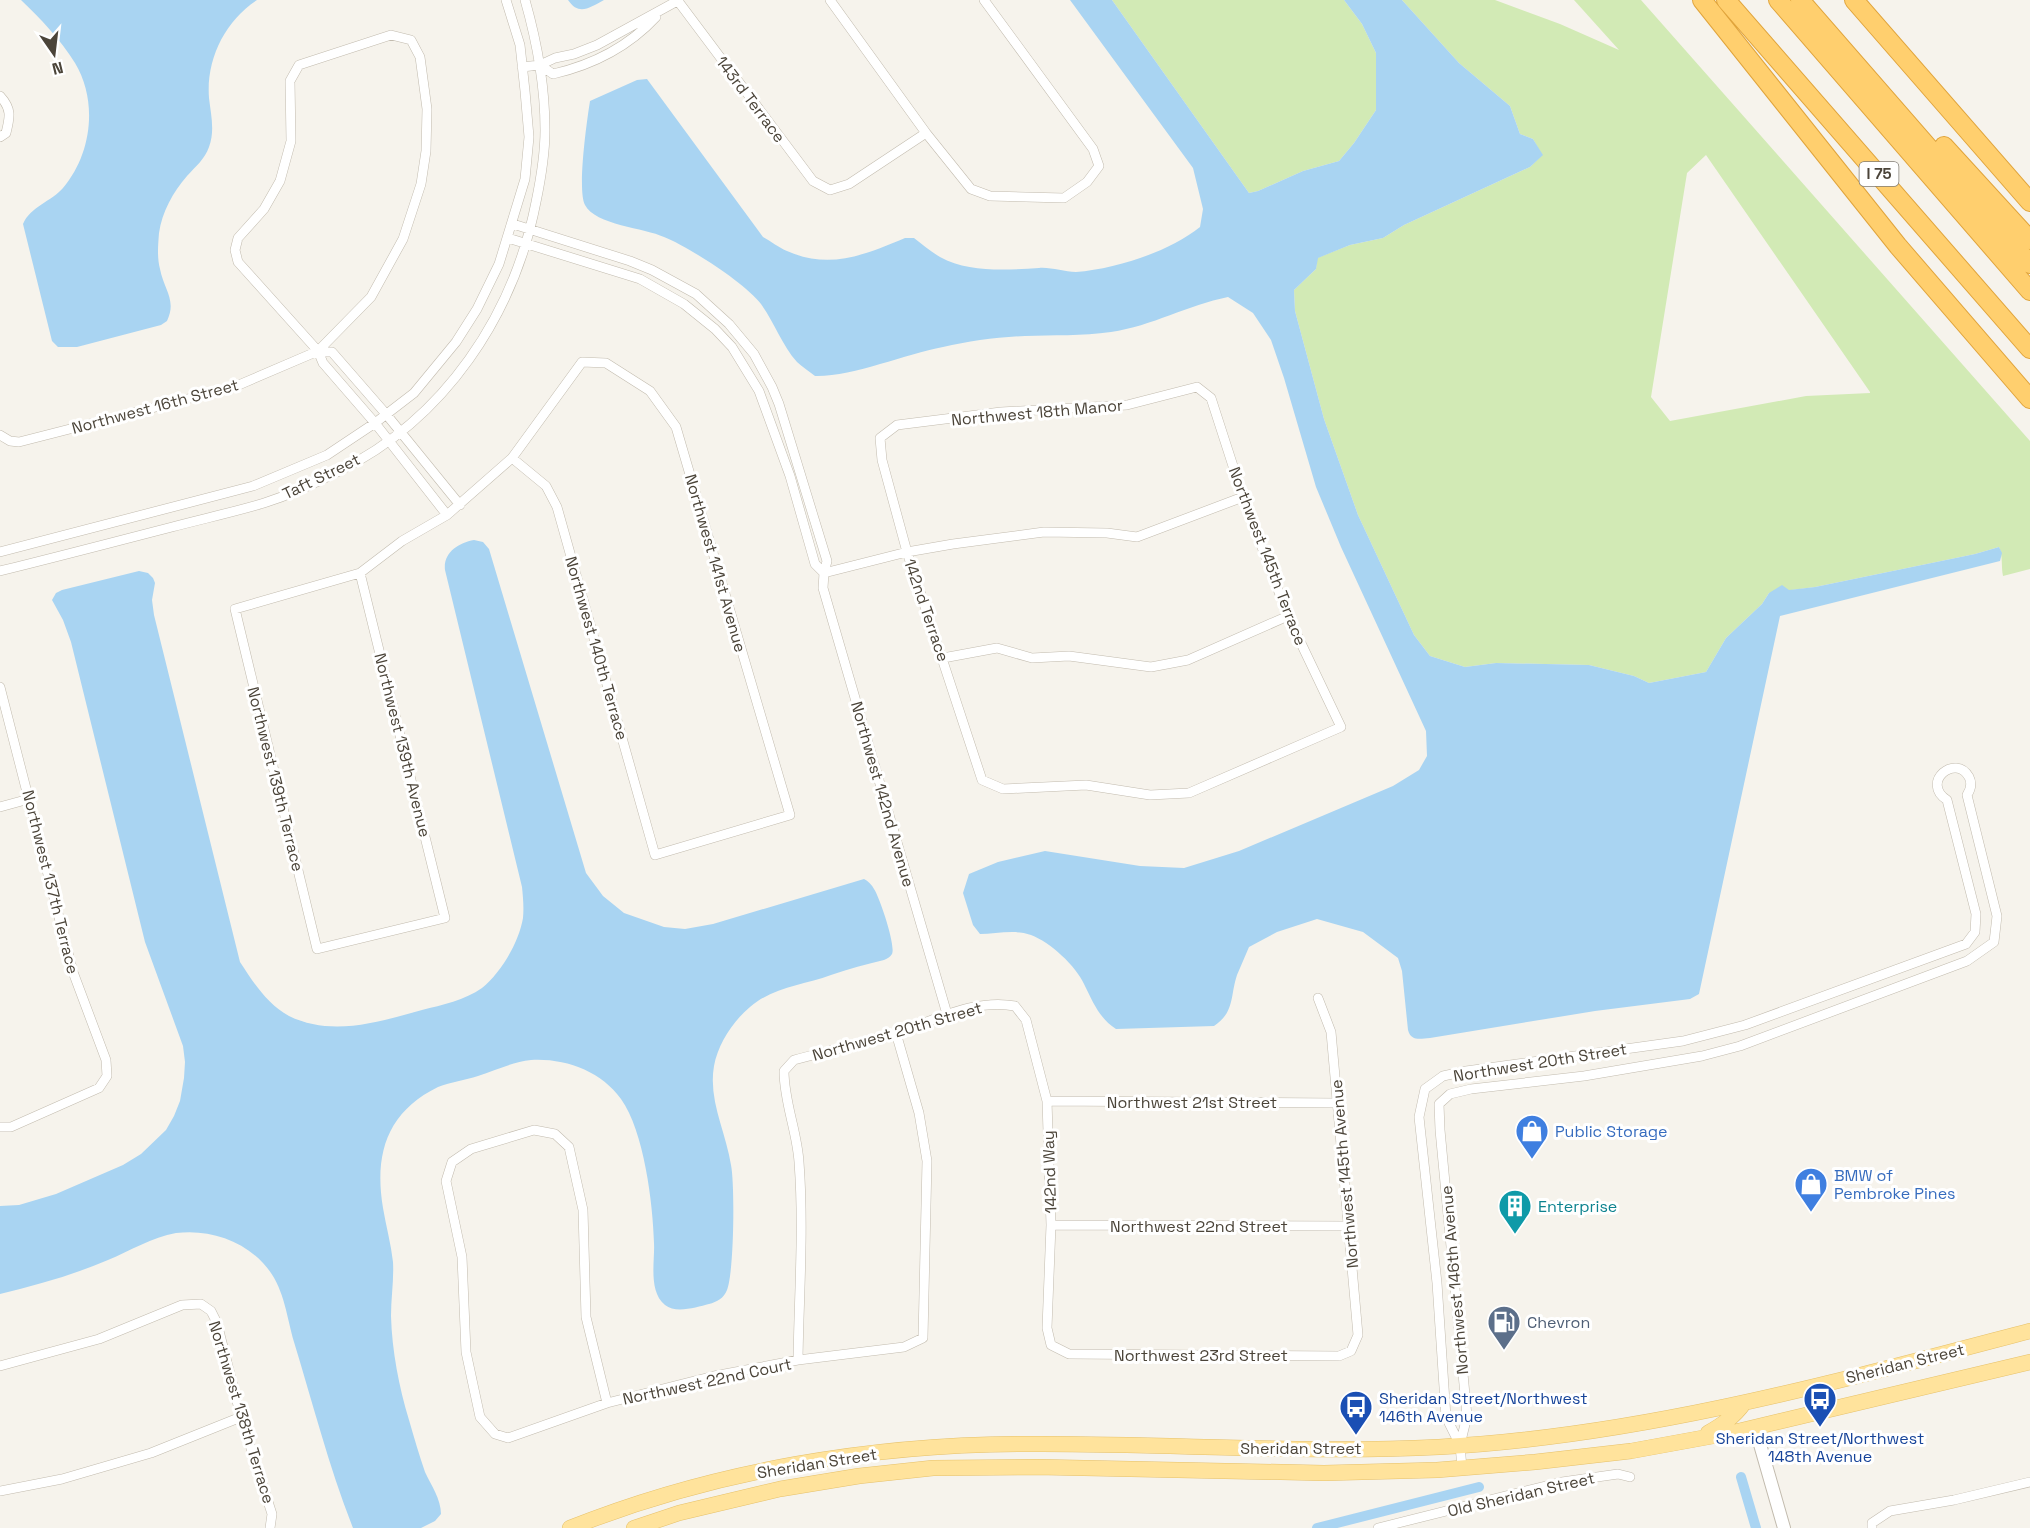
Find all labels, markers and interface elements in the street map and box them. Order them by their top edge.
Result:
north arrow [24,24,84,84]
street label: 143rd Terrace [711,52,790,147]
text: N [50,57,65,80]
road number: I 75 [1860,162,1898,186]
street label: Northwest 16th Street [69,374,241,439]
street label: Northwest 18th Manor [950,395,1124,430]
street label: Taft Street [279,449,364,504]
street label: Northwest 145th Terrace [1224,464,1311,649]
street label: Northwest 141st Avenue [680,472,751,655]
street label: Northwest 140th Terrace [560,554,633,743]
street label: 142nd Terrace [899,556,954,664]
street label: Northwest 139th Avenue [369,651,436,839]
street label: Northwest 139th Terrace [242,685,309,874]
street label: Northwest 142nd Avenue [846,699,919,889]
street label: Northwest 137th Terrace [17,788,84,976]
street label: Northwest 20th Street [810,997,984,1066]
street label: Northwest 20th Street [1452,1038,1628,1087]
street label: Northwest 145th Avenue [1326,1079,1363,1269]
street label: Northwest 21st Street [1107,1092,1277,1113]
shop icon: Public Storage [1514,1113,1550,1160]
place label: Public Storage [1555,1121,1667,1142]
street label: 142nd Way [1038,1130,1061,1214]
place label: BMW of Pembroke Pines [1834,1165,1956,1204]
shop icon: BMW of Pembroke Pines [1793,1166,1829,1213]
street label: Northwest 146th Avenue [1436,1185,1473,1375]
building icon: Enterprise [1497,1188,1533,1235]
place label: Enterprise [1538,1196,1617,1217]
street label: Northwest 22nd Street [1110,1216,1288,1237]
fuel station icon: Chevron [1486,1304,1522,1351]
place label: Chevron [1527,1312,1590,1333]
street label: Northwest 138th Terrace [204,1318,279,1506]
street label: Sheridan Street [1844,1339,1967,1388]
street label: Northwest 23rd Street [1114,1345,1288,1366]
street label: Northwest 22nd Court [621,1353,794,1410]
bus stop icon: Sheridan Street/Northwest 148th Avenue [1802,1381,1838,1428]
place label: Sheridan Street/Northwest 146th Avenue [1379,1388,1588,1427]
bus stop icon: Sheridan Street/Northwest 146th Avenue [1338,1389,1374,1436]
place label: Sheridan Street/Northwest 148th Avenue [1716,1428,1924,1467]
street label: Sheridan Street [1240,1438,1362,1459]
street label: Sheridan Street [756,1444,879,1483]
street label: Old Sheridan Street [1445,1467,1597,1522]

